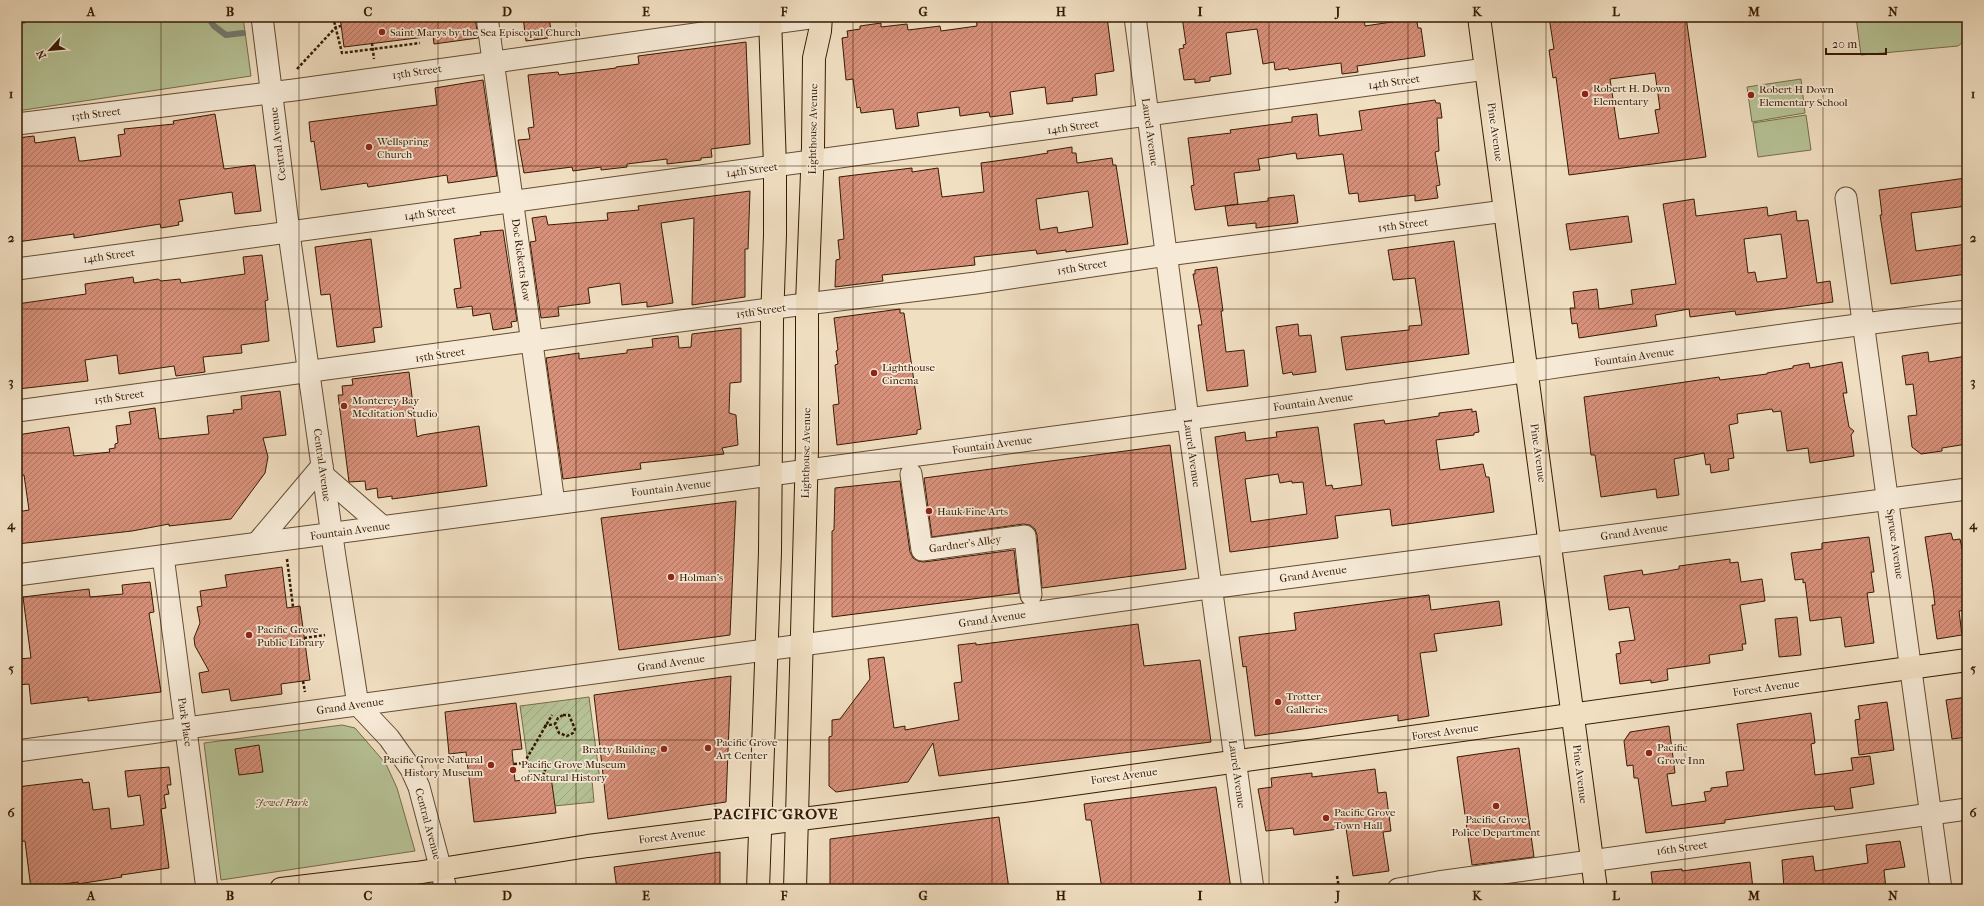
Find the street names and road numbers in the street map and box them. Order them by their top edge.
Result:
street label: 13th Street [391,62,443,82]
street label: 14th Street [1367,72,1421,92]
street label: Lighthouse Avenue [806,83,820,175]
street label: Laurel Avenue [1139,97,1161,168]
street label: Pine Avenue [1484,102,1506,163]
street label: 13th Street [70,104,122,123]
street label: Central Avenue [267,106,289,181]
street label: 14th Street [1046,117,1100,137]
street label: 14th Street [725,160,779,180]
street label: 14th Street [403,203,457,223]
street label: 15th Street [1377,215,1429,235]
street label: Doc Ricketts Row [509,218,533,303]
street label: 14th Street [82,246,136,266]
street label: 15th Street [1056,257,1108,277]
street label: 15th Street [735,301,787,321]
street label: 15th Street [414,345,466,365]
street label: Fountain Avenue [1593,345,1675,369]
street label: 15th Street [93,387,145,407]
street label: Fountain Avenue [1272,390,1354,414]
street label: Lighthouse Avenue [799,407,813,499]
street label: Laurel Avenue [1181,418,1203,489]
street label: Pine Avenue [1527,423,1549,484]
street label: Central Avenue [310,428,334,503]
street label: Fountain Avenue [951,433,1033,457]
street label: Fountain Avenue [630,477,712,499]
street label: Spruce Avenue [1884,508,1906,580]
street label: Fountain Avenue [309,519,391,543]
street label: Grand Avenue [1600,521,1669,543]
street label: Gardner's Alley [928,532,1003,556]
street label: Grand Avenue [1279,563,1348,585]
street label: Grand Avenue [958,608,1027,630]
street label: Grand Avenue [637,652,706,674]
street label: Forest Avenue [1732,677,1801,699]
street label: Grand Avenue [316,695,385,717]
street label: Park Place [175,697,195,748]
street label: Forest Avenue [1411,721,1480,743]
street label: Laurel Avenue [1226,739,1248,810]
street label: Pine Avenue [1570,744,1590,805]
street label: Forest Avenue [1090,765,1159,787]
street label: Central Avenue [412,787,444,862]
street label: Forest Avenue [638,825,707,847]
street label: 16th Street [1656,838,1708,858]

